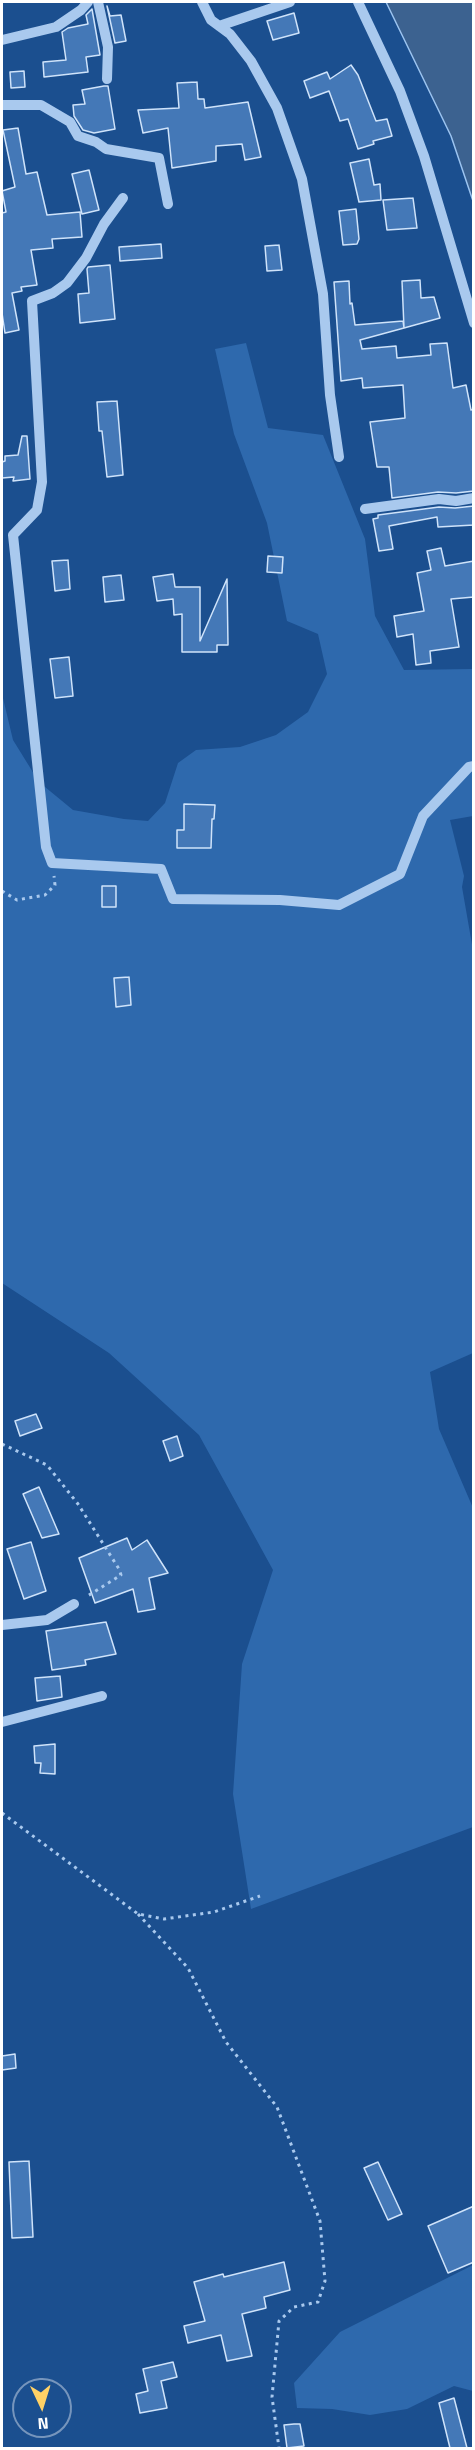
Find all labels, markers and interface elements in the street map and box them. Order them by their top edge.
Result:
north arrow [12,2378,72,2438]
text: N [37,2412,49,2436]

